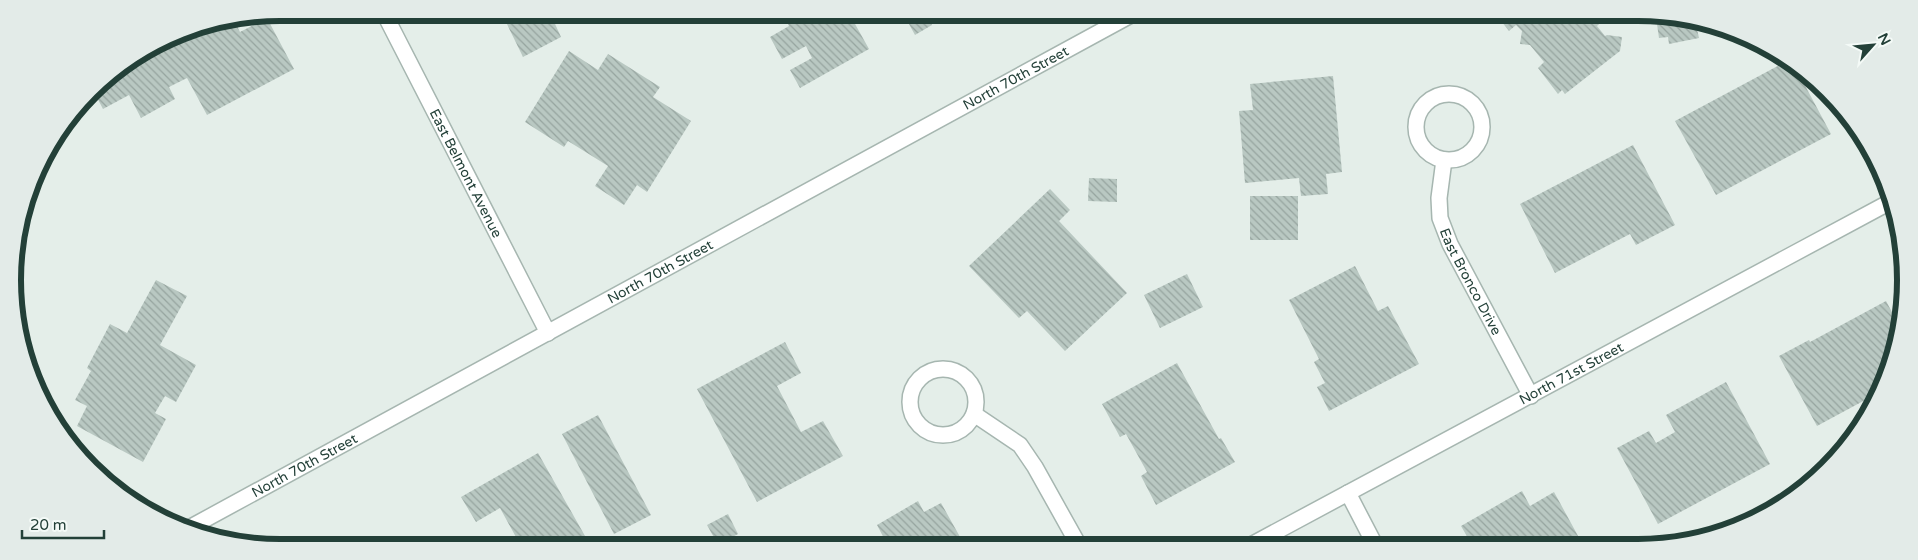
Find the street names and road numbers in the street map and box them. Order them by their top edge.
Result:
street label: North 70th Street [960,42,1072,113]
street label: East Belmont Avenue [426,106,506,240]
street label: East Bronco Drive [1436,226,1505,338]
street label: North 70th Street [604,236,716,307]
street label: North 71st Street [1516,338,1627,408]
street label: North 70th Street [249,429,361,501]

